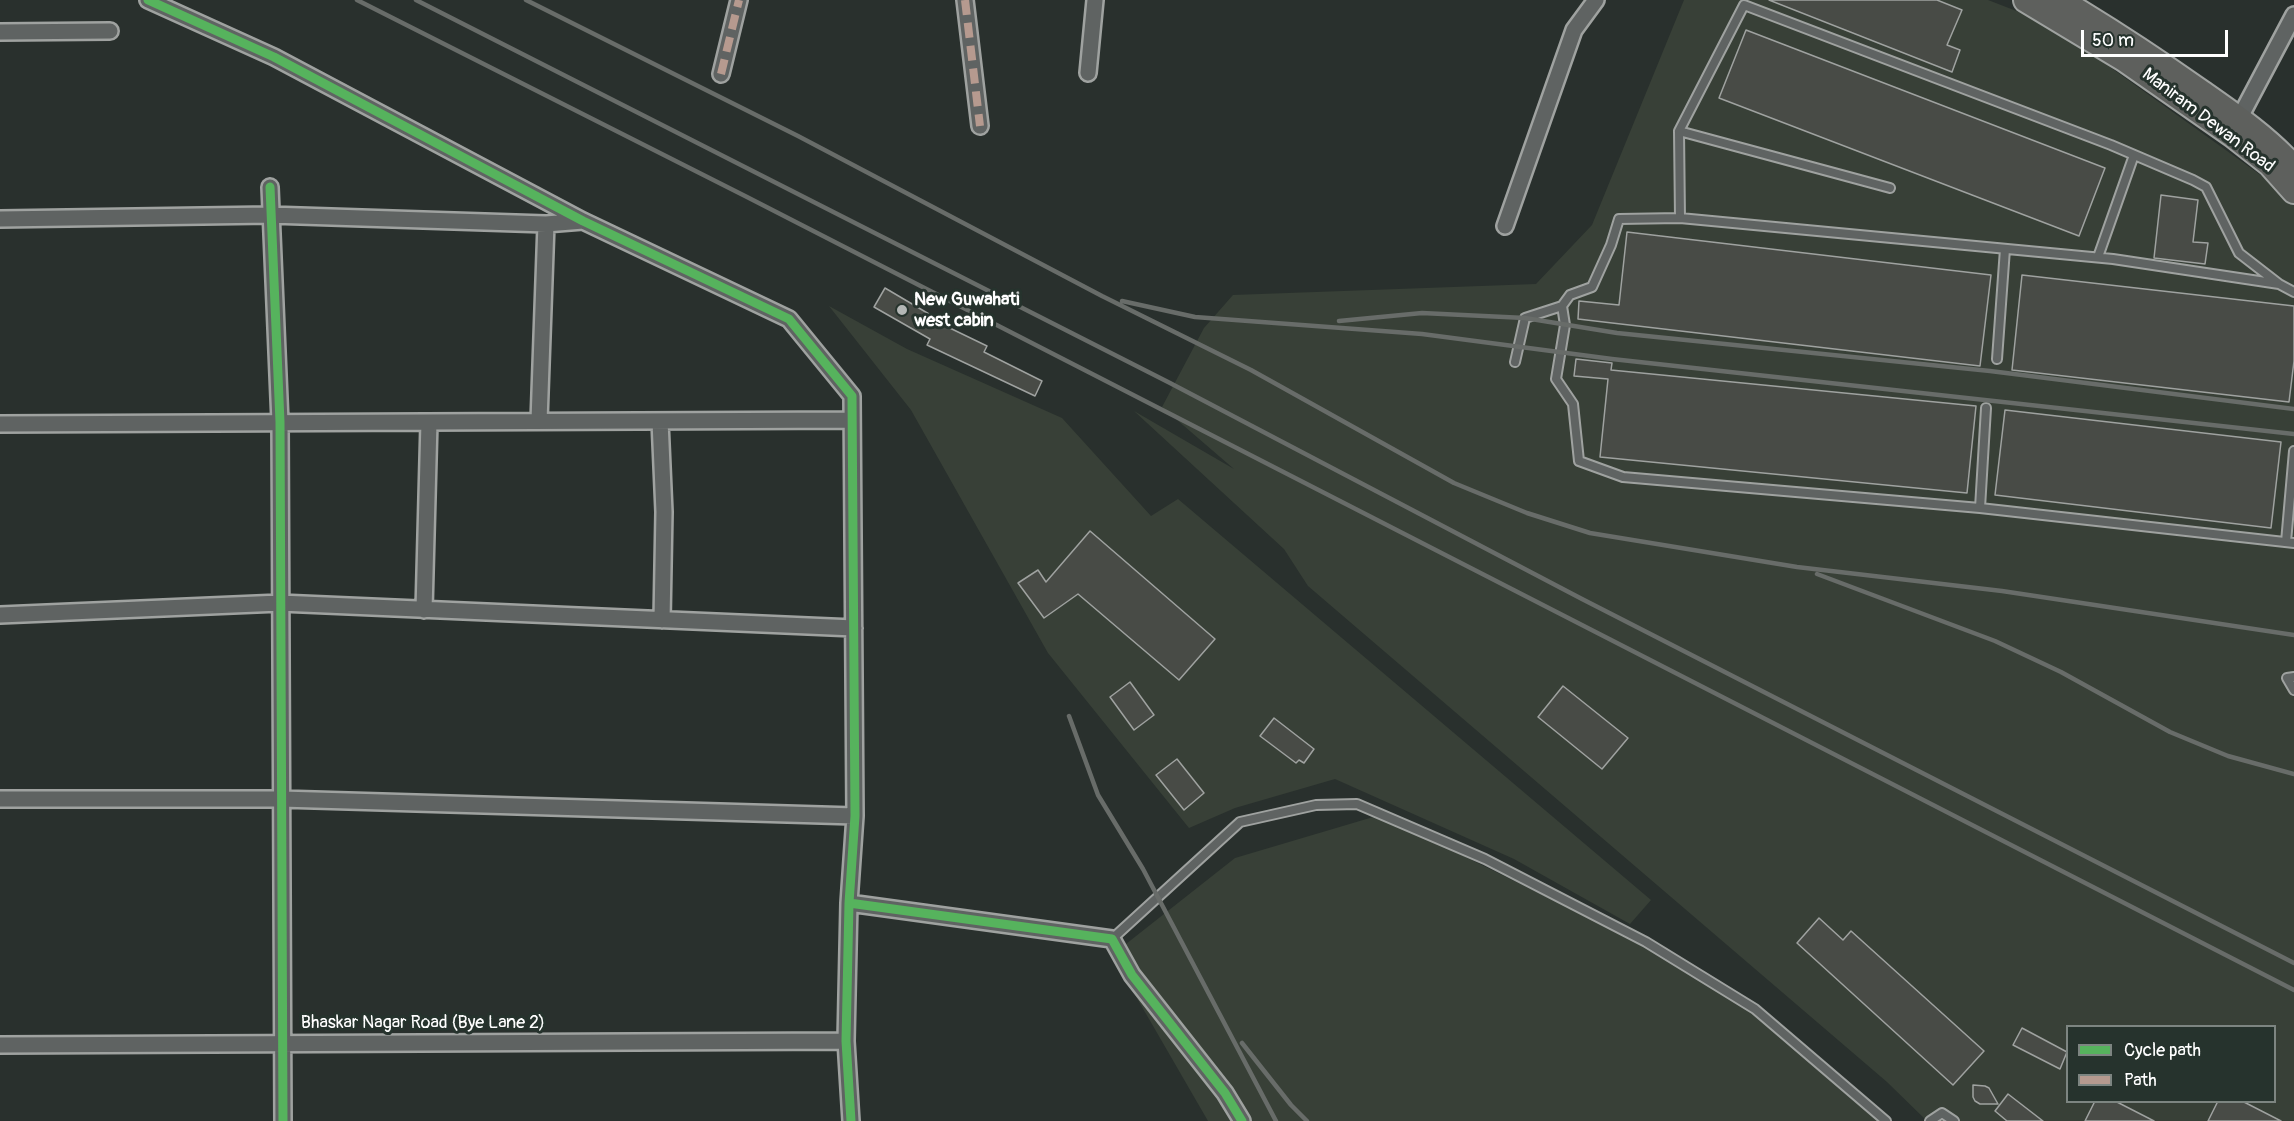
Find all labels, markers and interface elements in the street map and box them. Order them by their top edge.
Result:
scale bar [2084,18,2231,56]
text: 50 m [2092,29,2134,52]
street label: Maniram Dewan Road [2137,64,2279,178]
place label: New Guwahati west cabin [914,289,1019,332]
marker: New Guwahati west cabin [895,303,909,317]
street label: Bhaskar Nagar Road (Bye Lane 2) [301,1012,545,1034]
legend [2066,1025,2276,1103]
text: Cycle path [2124,1039,2201,1062]
text: Path [2124,1069,2157,1092]

